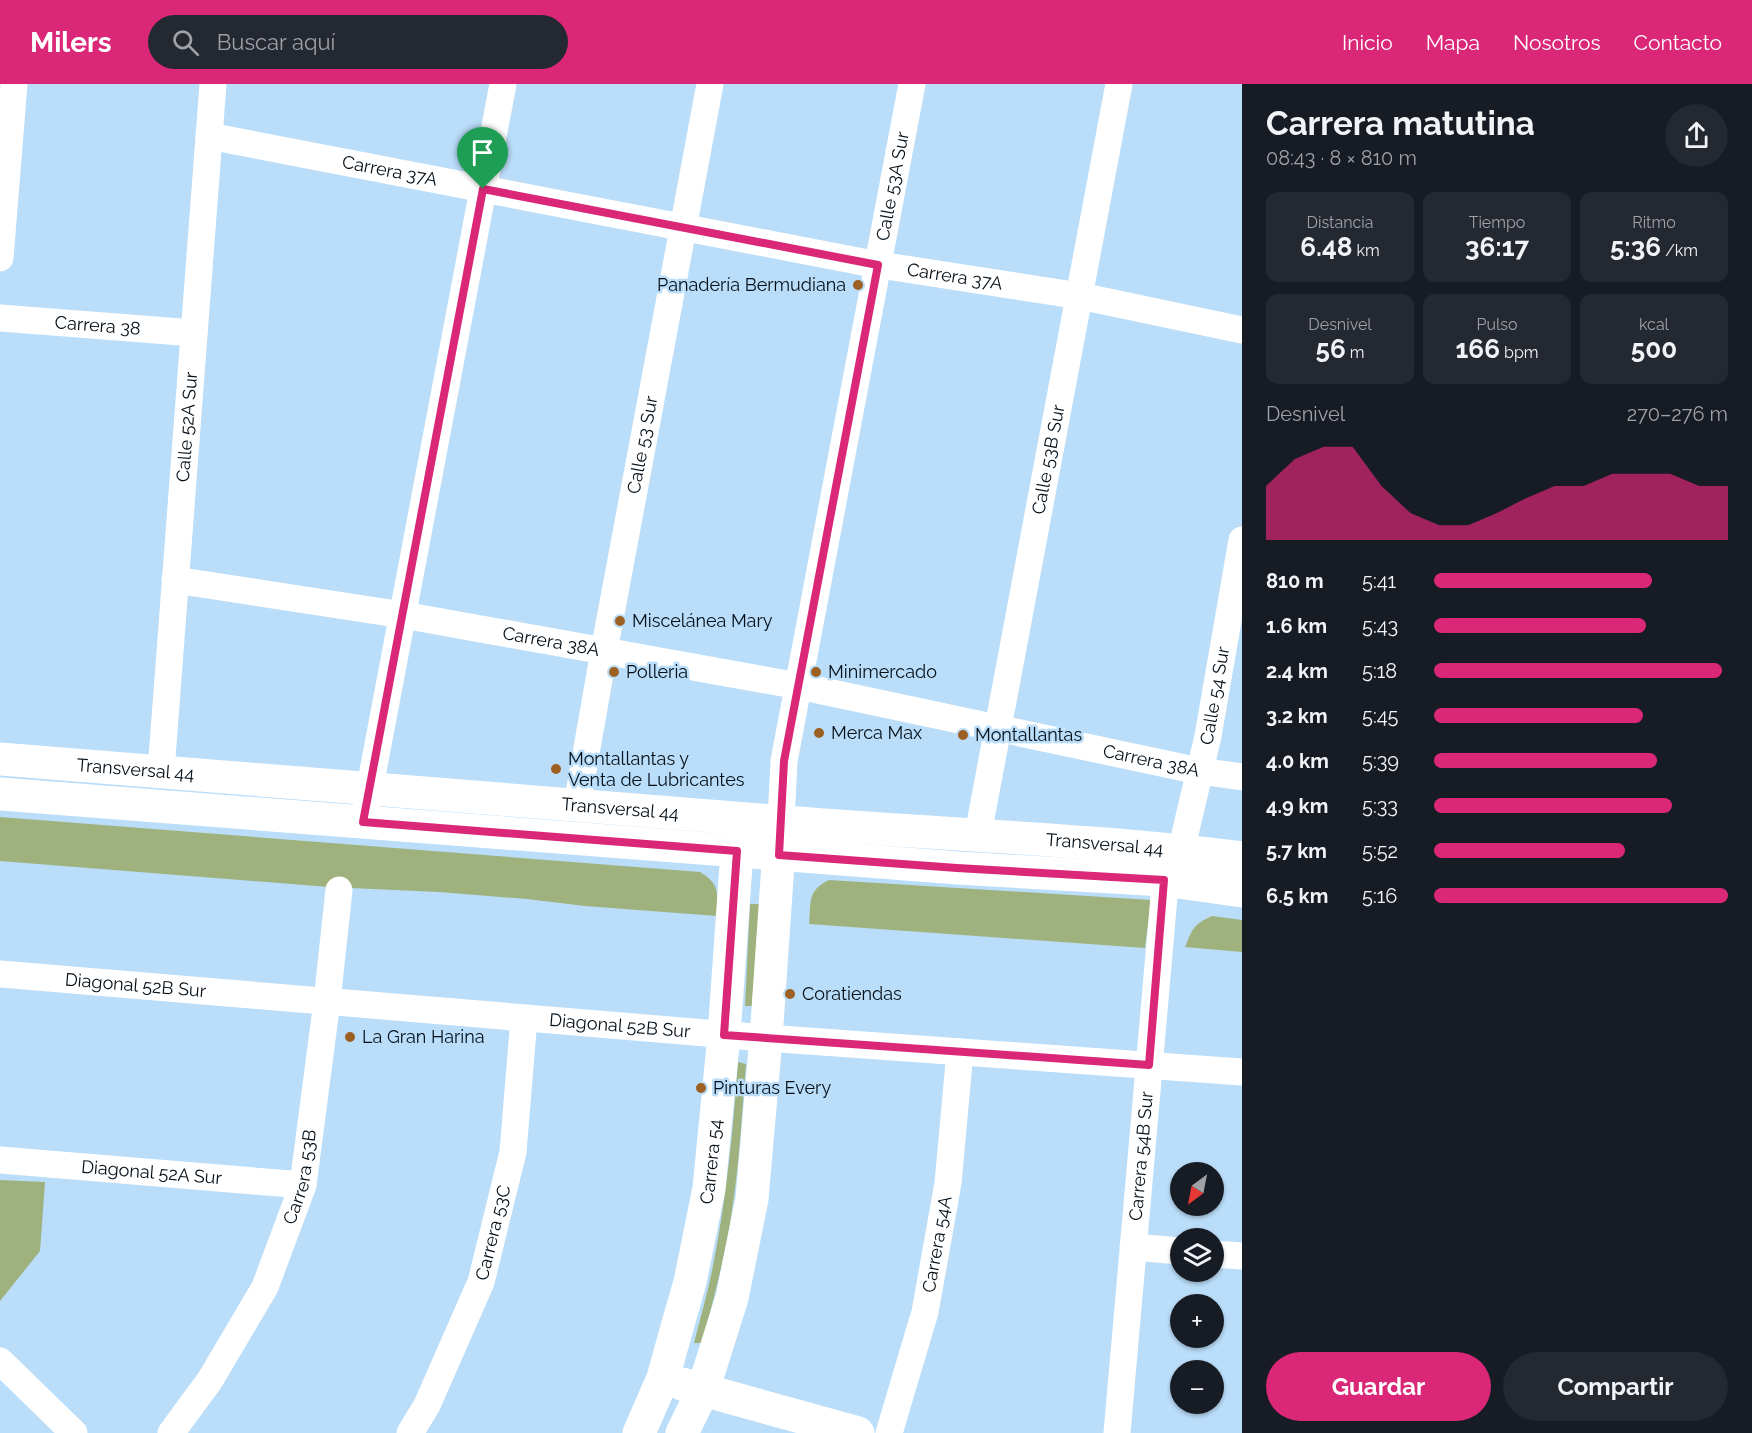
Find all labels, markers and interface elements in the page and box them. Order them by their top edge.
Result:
search box [148,15,568,69]
text: Milers [30,26,112,59]
icon: search [169,26,202,59]
text: Buscar aquí [217,29,335,55]
text: Inicio [1342,30,1393,55]
text: Mapa [1426,30,1480,55]
text: Nosotros [1513,30,1601,55]
text: Contacto [1634,30,1722,55]
text: Carrera matutina [1266,104,1535,143]
button: share [1665,104,1728,167]
pin [457,127,508,189]
street label: Calle 53A Sur [872,129,913,243]
icon: arrive [466,136,499,169]
text: 08:43 · 8 × 810 m [1266,146,1417,170]
street label: Carrera 37A [340,151,439,190]
text: Distancia [1306,213,1374,232]
text: Tiempo [1469,213,1525,232]
text: Ritmo [1632,213,1676,232]
text: 6.48 [1300,232,1352,262]
text: 36:17 [1465,232,1529,262]
text: 5:36 [1610,232,1661,262]
text: km [1352,241,1380,260]
text: /km [1661,241,1698,260]
street label: Carrera 37A [906,258,1004,294]
place label: Panadería Bermudiana [657,274,846,295]
marker: Panadería Bermudiana [851,278,865,292]
street label: Carrera 38 [54,311,141,339]
text: Desnivel [1308,315,1372,334]
text: Pulso [1476,315,1518,334]
text: kcal [1639,315,1669,334]
text: 56 [1316,334,1346,364]
text: 166 [1456,334,1500,364]
text: 500 [1631,334,1677,364]
text: m [1346,343,1364,362]
text: bpm [1500,343,1538,362]
street label: Calle 52A Sur [172,370,201,483]
street label: Calle 53 Sur [623,394,662,495]
street label: Calle 53B Sur [1027,402,1069,516]
text: Desnivel [1266,402,1345,426]
text: 270–276 m [1627,402,1728,426]
text: 810 m [1266,569,1324,593]
text: 5:41 [1362,569,1396,593]
place label: Miscelánea Mary [632,610,773,631]
marker: Miscelánea Mary [613,614,627,628]
text: 1.6 km [1266,614,1327,638]
text: 5:43 [1362,614,1398,638]
street label: Carrera 38A [501,622,601,660]
street label: Calle 54 Sur [1195,644,1233,747]
text: 2.4 km [1266,659,1328,683]
text: 5:18 [1362,659,1397,683]
place label: Polleria [626,661,688,682]
place label: Minimercado [828,661,937,682]
marker: Polleria [607,665,621,679]
marker: Minimercado [809,665,823,679]
text: 3.2 km [1266,704,1328,728]
text: 5:45 [1362,704,1398,728]
place label: Merca Max [831,722,922,743]
place label: Montallantas [975,724,1082,745]
marker: Merca Max [812,726,826,740]
marker: Montallantas [956,728,970,742]
street label: Carrera 38A [1101,740,1201,781]
place label: Montallantas y Venta de Lubricantes [568,748,745,790]
text: 4.0 km [1266,749,1329,773]
text: 5:39 [1362,749,1399,773]
street label: Transversal 44 [76,754,195,784]
marker: Montallantas y Venta de Lubricantes [549,762,563,776]
street label: Transversal 44 [561,793,680,824]
text: 4.9 km [1266,794,1328,818]
text: 5:33 [1362,794,1398,818]
street label: Transversal 44 [1045,829,1165,859]
text: 5.7 km [1266,839,1327,863]
text: 5:52 [1362,839,1398,863]
text: 6.5 km [1266,884,1328,908]
text: 5:16 [1362,884,1397,908]
street label: Diagonal 52B Sur [64,968,208,1001]
place label: Coratiendas [802,983,902,1004]
marker: Coratiendas [783,987,797,1001]
street label: Diagonal 52B Sur [549,1009,692,1042]
place label: La Gran Harina [362,1026,485,1047]
marker: La Gran Harina [343,1030,357,1044]
place label: Pinturas Every [713,1077,831,1098]
marker: Pinturas Every [694,1081,708,1095]
street label: Carrera 54B Sur [1125,1090,1157,1222]
street label: Carrera 54 [695,1118,726,1206]
street label: Carrera 53B [278,1128,320,1227]
street label: Diagonal 52A Sur [80,1156,223,1188]
north arrow [1170,1162,1224,1216]
map controls [1170,1162,1224,1414]
street label: Carrera 53C [471,1183,515,1282]
street label: Carrera 54A [918,1194,955,1294]
button: layers [1170,1228,1224,1282]
button: + [1170,1294,1224,1348]
button: Guardar [1266,1352,1491,1421]
button: Compartir [1503,1352,1728,1421]
button: − [1170,1360,1224,1414]

